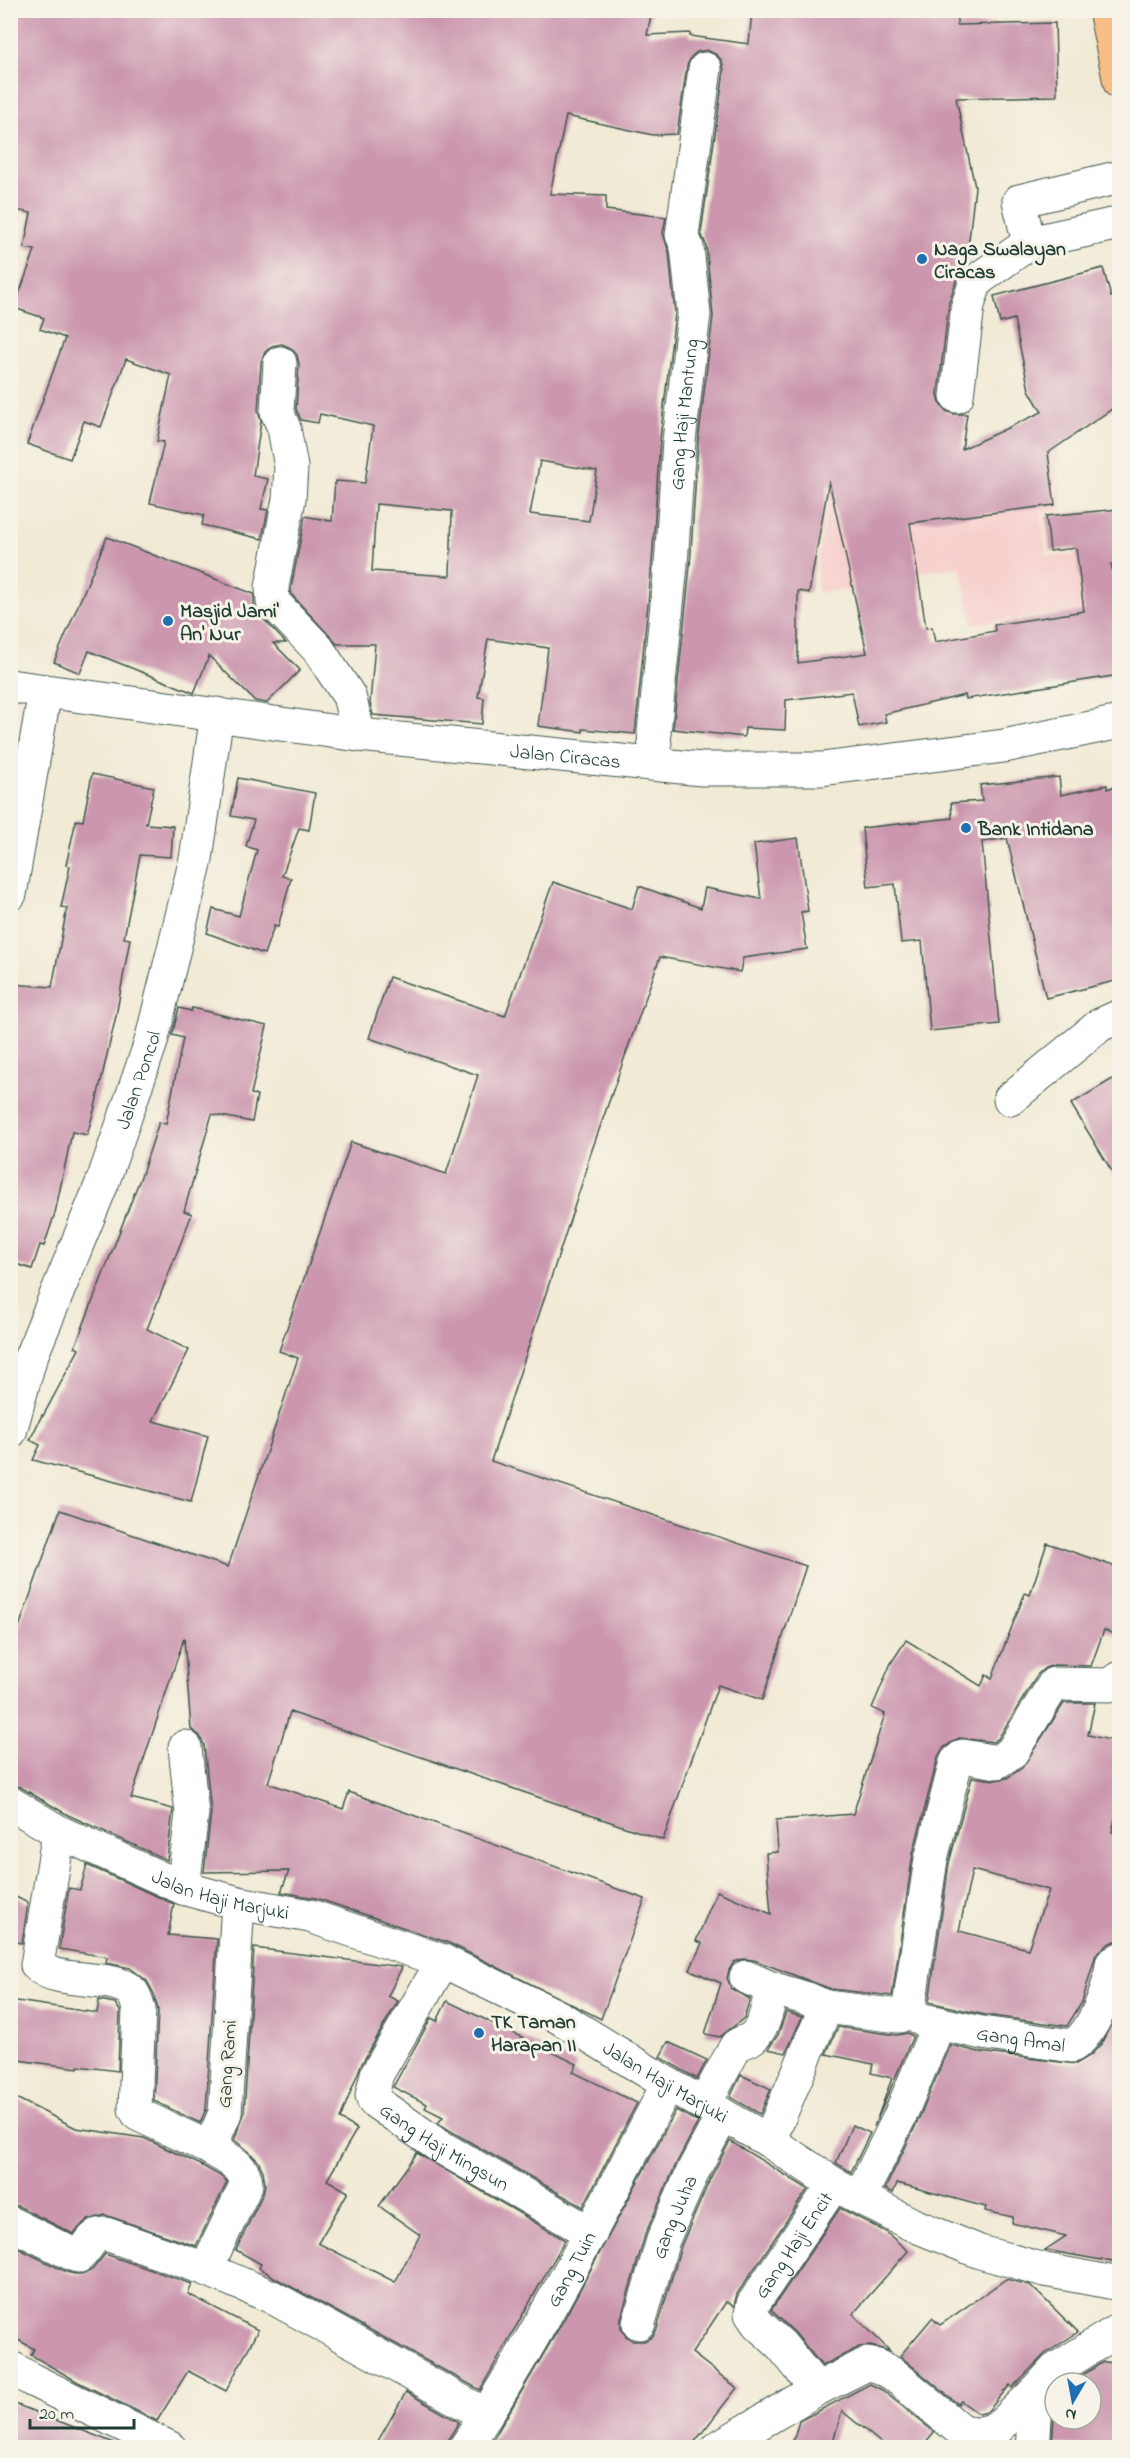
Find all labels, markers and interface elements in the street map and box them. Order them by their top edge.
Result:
place label: Naga Swalayan Ciracas [934,236,1066,288]
marker: Naga Swalayan Ciracas [915,252,929,266]
street label: Gang Haji Mantung [664,337,709,491]
place label: Masjid Jami' An' Nur [180,598,280,650]
marker: Masjid Jami' An' Nur [161,614,175,628]
street label: Jalan Ciracas [509,738,622,778]
place label: Bank Intidana [977,816,1094,845]
marker: Bank Intidana [959,821,973,835]
street label: Jalan Poncol [110,1028,170,1134]
street label: Jalan Haji Marjuki [146,1864,291,1929]
place label: TK Taman Harapan II [491,2009,577,2061]
street label: Gang Rami [211,2019,247,2109]
street label: Gang Amal [974,2020,1067,2062]
marker: TK Taman Harapan II [472,2026,486,2040]
street label: Jalan Haji Marjuki [596,2035,733,2132]
street label: Gang Haji Mingsun [373,2097,514,2200]
street label: Gang Juha [646,2171,707,2263]
street label: Gang Haji Encit [749,2187,842,2305]
street label: Gang Tuin [540,2227,605,2313]
north arrow [1043,2371,1103,2431]
scale bar [30,2392,134,2430]
text: N [1063,2401,1078,2427]
text: 20 m [39,2402,74,2428]

